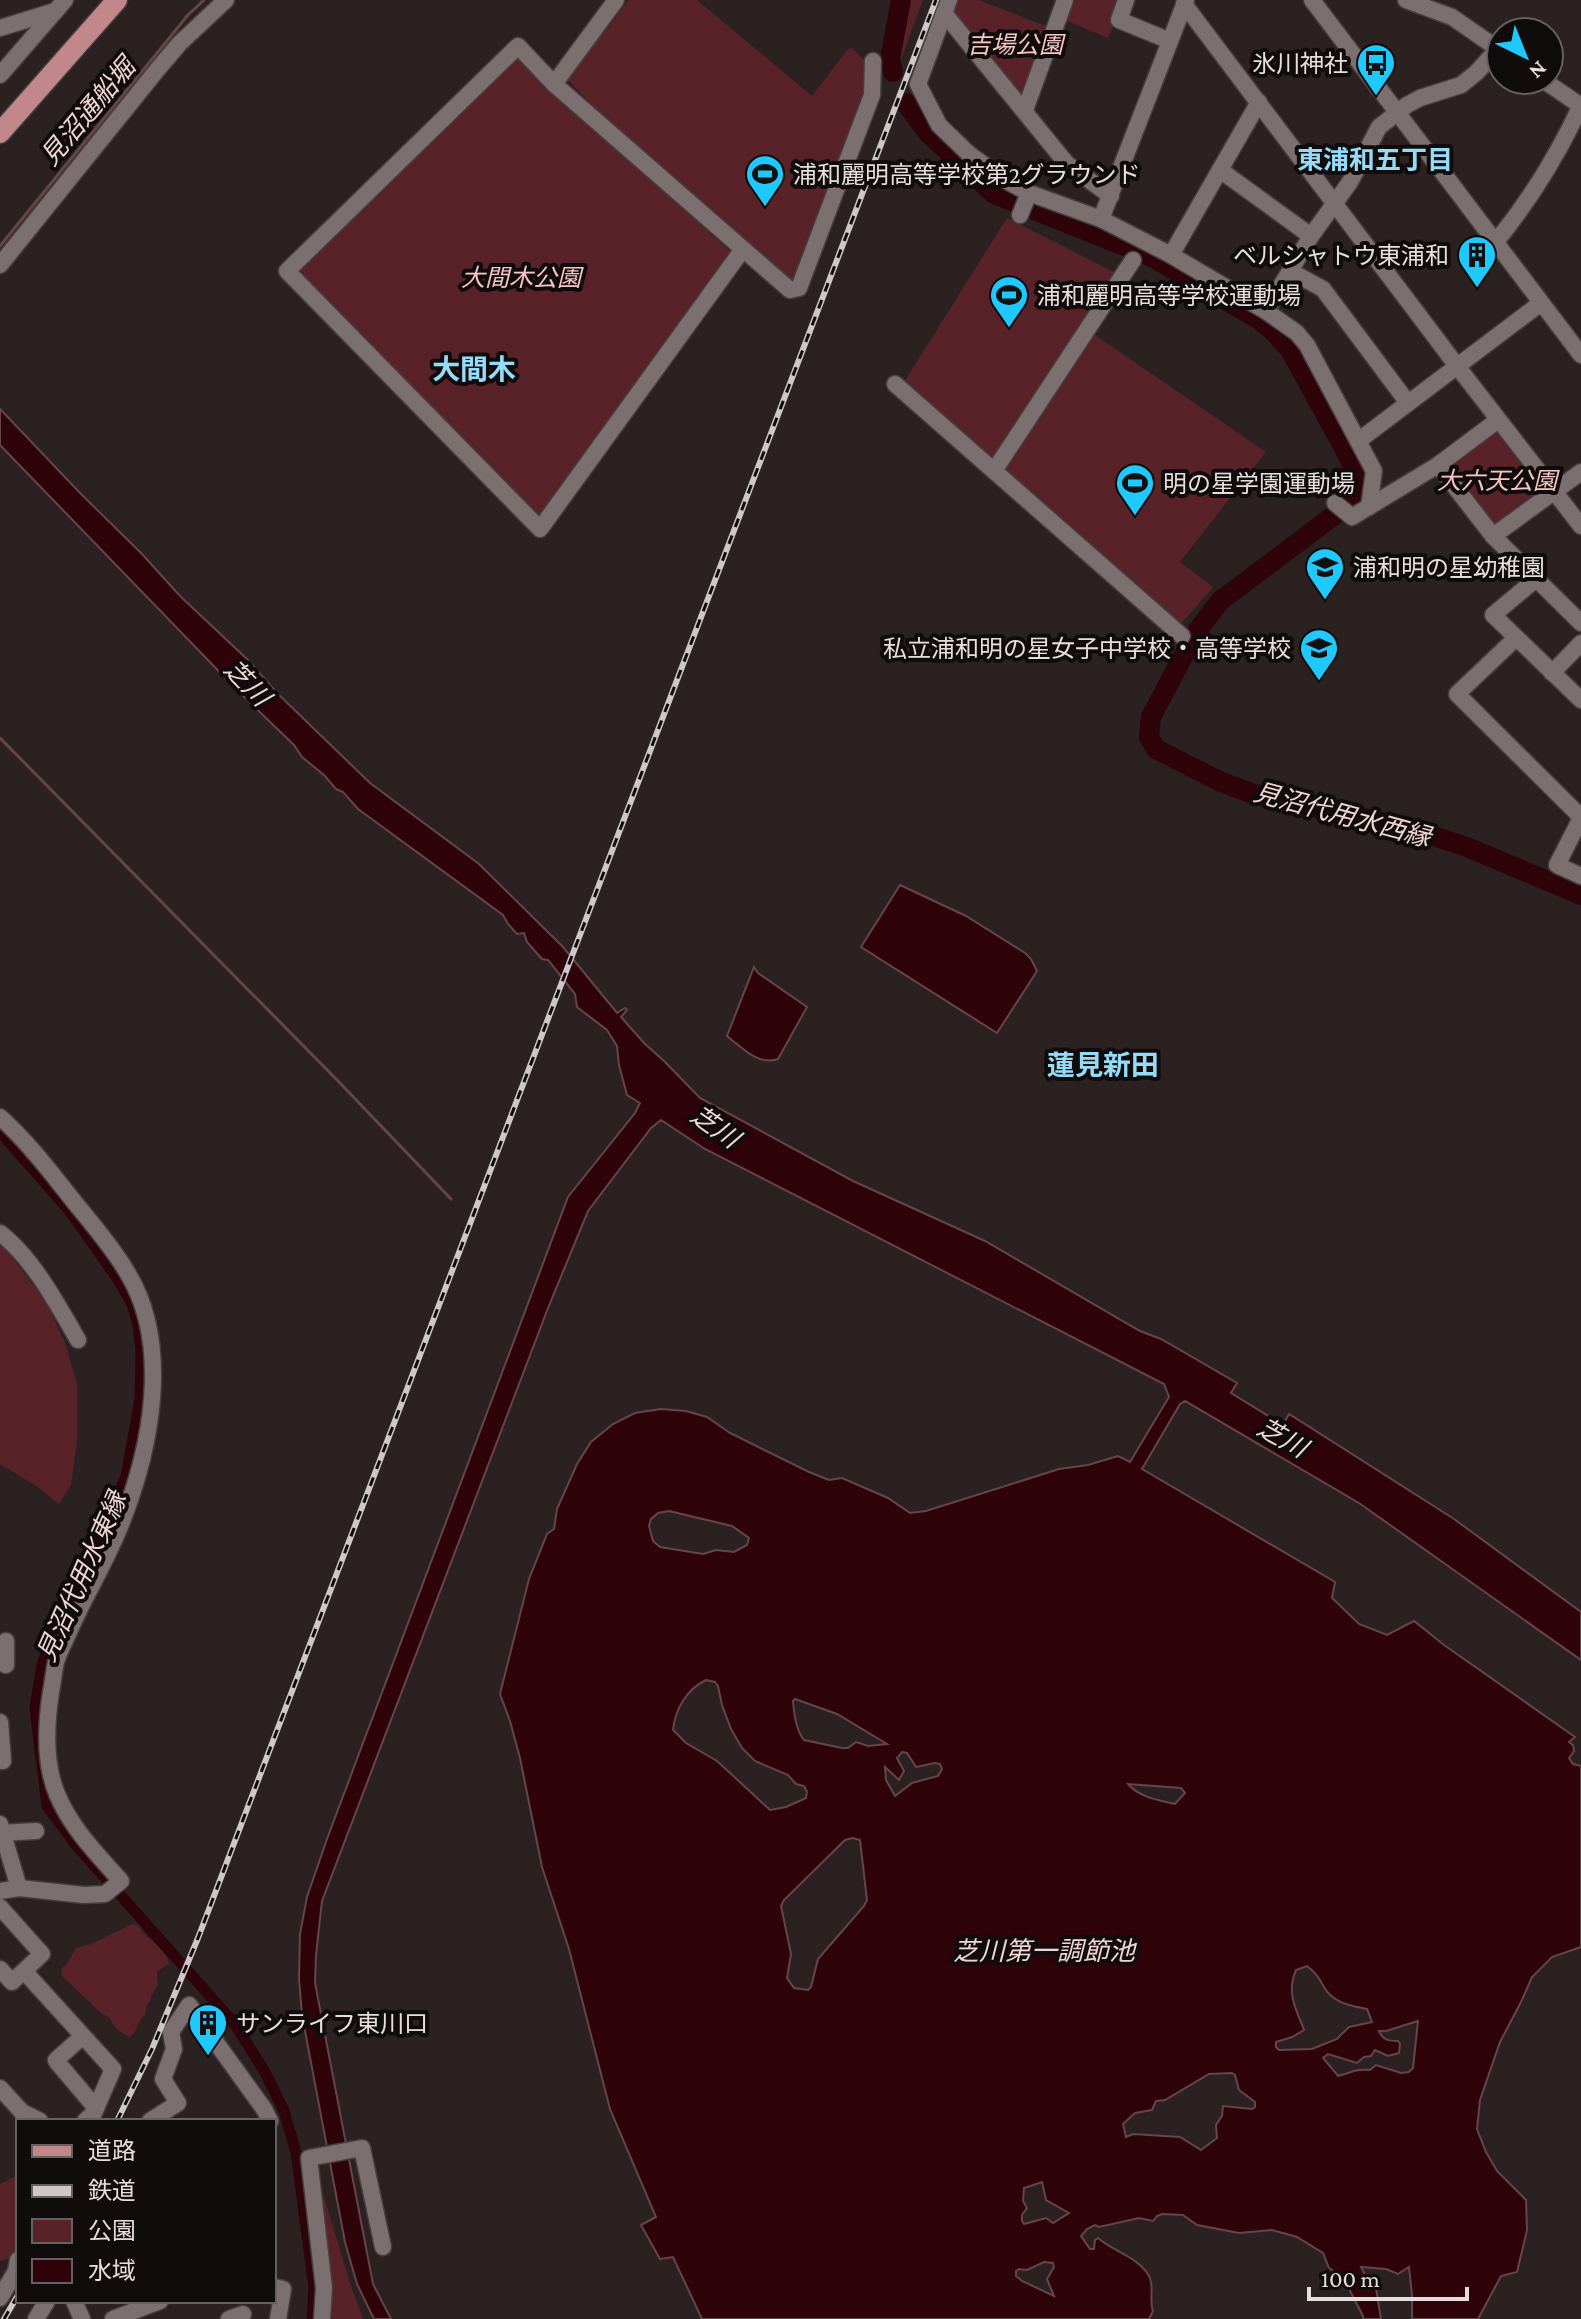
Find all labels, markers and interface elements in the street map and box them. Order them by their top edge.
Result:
north arrow [1485,16,1565,96]
park label: 吉場公園 [967,31,1066,58]
bus stop icon: 氷川神社 [1355,42,1397,97]
water label: 見沼通船堀 [35,50,143,171]
place label: 氷川神社 [1252,50,1348,77]
text: N [1524,56,1552,85]
district label: 東浦和五丁目 [1297,146,1453,175]
sports icon: 浦和麗明高等学校第2グラウンド [744,153,786,208]
place label: 浦和麗明高等学校第2グラウンド [793,161,1140,188]
building icon: ベルシャトウ東浦和 [1456,234,1498,289]
place label: ベルシャトウ東浦和 [1233,242,1449,269]
park label: 大間木公園 [461,264,584,291]
sports icon: 浦和麗明高等学校運動場 [988,274,1030,329]
place label: 浦和麗明高等学校運動場 [1037,282,1301,309]
district label: 大間木 [432,354,516,385]
sports icon: 明の星学園運動場 [1114,462,1156,517]
park label: 大六天公園 [1437,467,1560,494]
place label: 明の星学園運動場 [1163,470,1355,497]
school or university icon: 浦和明の星幼稚園 [1304,546,1346,601]
place label: 浦和明の星幼稚園 [1353,554,1545,581]
school or university icon: 私立浦和明の星女子中学校・高等学校 [1298,627,1340,682]
place label: 私立浦和明の星女子中学校・高等学校 [883,635,1291,662]
water label: 芝川 [219,654,278,714]
water label: 見沼代用水西縁 [1250,777,1437,853]
district label: 蓮見新田 [1047,1050,1159,1081]
water label: 芝川 [685,1100,747,1156]
water label: 芝川 [1252,1413,1314,1465]
water label: 見沼代用水東縁 [32,1485,133,1666]
water label: 芝川第一調節池 [953,1937,1138,1966]
building icon: サンライフ東川口 [187,2002,229,2057]
place label: サンライフ東川口 [236,2010,428,2037]
legend [16,2119,276,2303]
text: 道路 [88,2137,136,2164]
text: 鉄道 [88,2177,136,2204]
text: 公園 [88,2217,136,2244]
scale bar [1309,2251,1467,2301]
text: 水域 [88,2257,136,2284]
text: 100 m [1321,2265,1380,2292]

